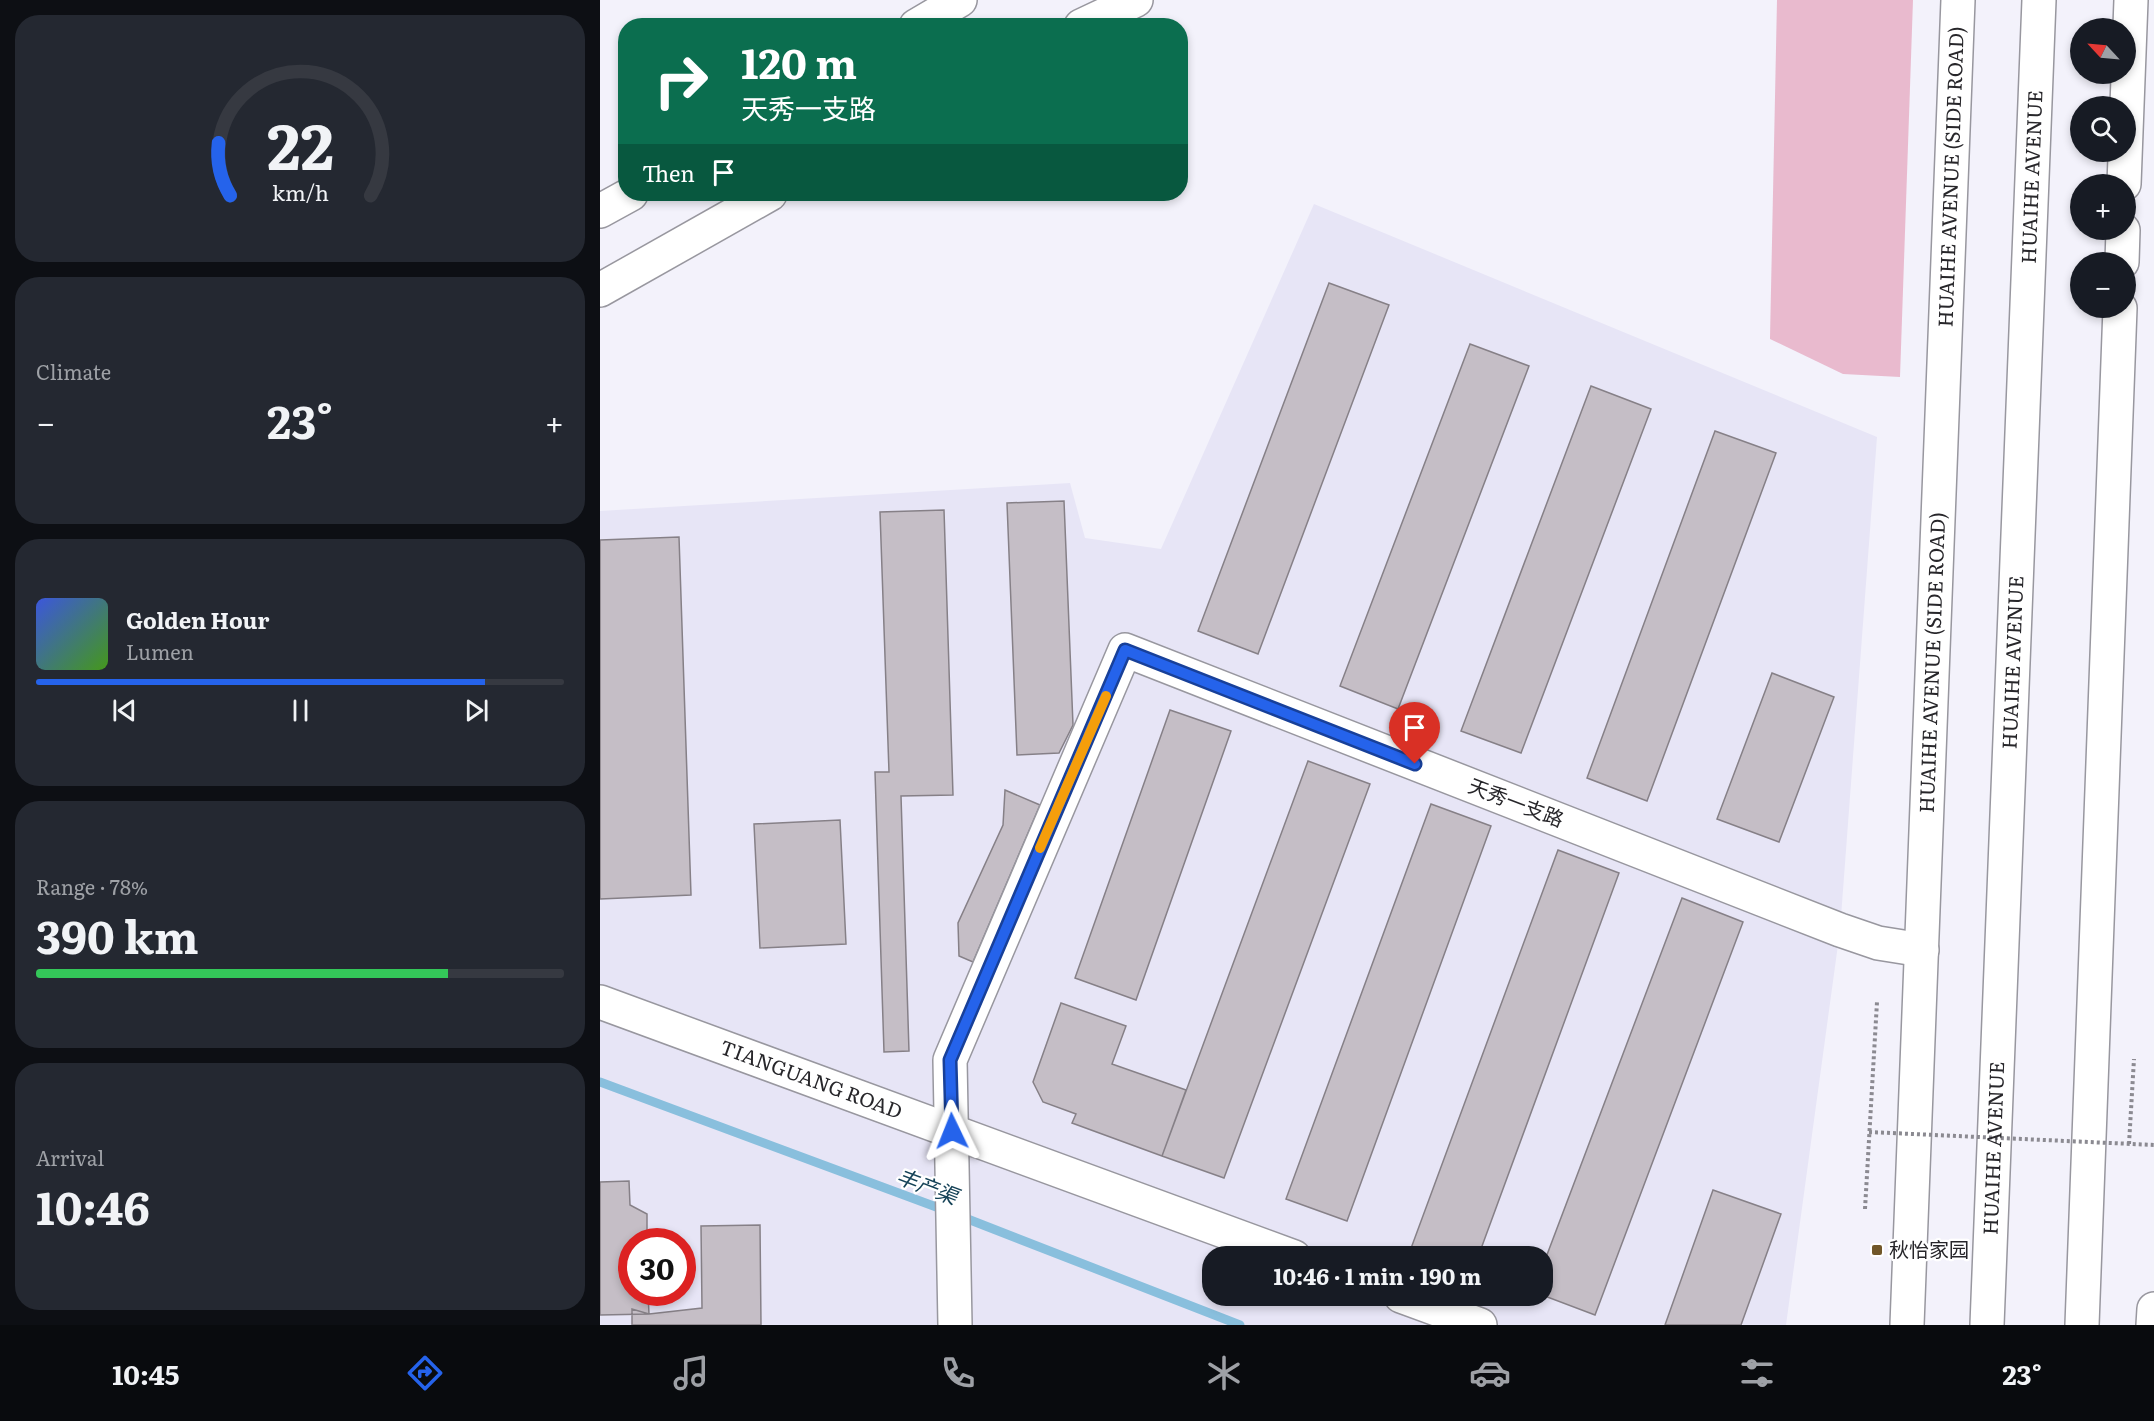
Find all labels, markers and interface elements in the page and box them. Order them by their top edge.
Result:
north arrow [2070,18,2136,84]
map controls [2070,18,2136,318]
street label: HUAIHE AVENUE (SIDE ROAD) [1928,26,1970,328]
text: 120 m [741,30,857,92]
icon: right [642,42,720,120]
text: 天秀一支路 [741,87,876,127]
street label: HUAIHE AVENUE [2012,89,2048,264]
button: search [2070,96,2136,162]
text: 22 [266,97,334,189]
text: Then [642,156,695,189]
icon: arrive [707,156,740,189]
button: + [2070,174,2136,240]
text: km/h [271,176,329,208]
button: − [2070,252,2136,318]
text: Climate [36,356,111,386]
text: 23° [267,386,333,453]
text: − [36,396,55,445]
text: + [545,396,564,445]
street label: HUAIHE AVENUE (SIDE ROAD) [1910,511,1951,813]
street label: HUAIHE AVENUE [1993,575,2029,750]
text: Golden Hour [126,603,269,636]
text: Lumen [126,636,194,666]
icon: previous [108,694,141,727]
icon: pause [284,694,317,727]
icon: next [460,694,493,727]
pin [1389,702,1440,764]
icon: arrive [1398,711,1431,744]
street label: 天秀一支路 [1465,769,1569,833]
text: Range · 78% [36,871,148,901]
text: 390 km [36,901,199,968]
street label: TIANGUANG ROAD [717,1031,907,1125]
street label: HUAIHE AVENUE [1974,1061,2010,1235]
position arrow [920,1099,984,1163]
text: Arrival [36,1142,104,1172]
water label: 丰产渠 [893,1159,966,1212]
text: 10:46 [36,1172,150,1239]
speed limit sign: 30 [618,1228,696,1306]
place label: 秋怡家园 [1889,1233,1969,1263]
marker: 秋怡家园 [1870,1243,1884,1257]
text: 10:46 · 1 min · 190 m [1273,1259,1482,1292]
icon: directions [404,1352,446,1394]
icon: music [670,1352,712,1394]
icon: phone [937,1352,979,1394]
icon: climate [1203,1352,1245,1394]
icon: car [1469,1352,1511,1394]
icon: filters [1736,1352,1778,1394]
text: 10:45 [112,1353,179,1393]
text: 23° [2002,1353,2042,1393]

